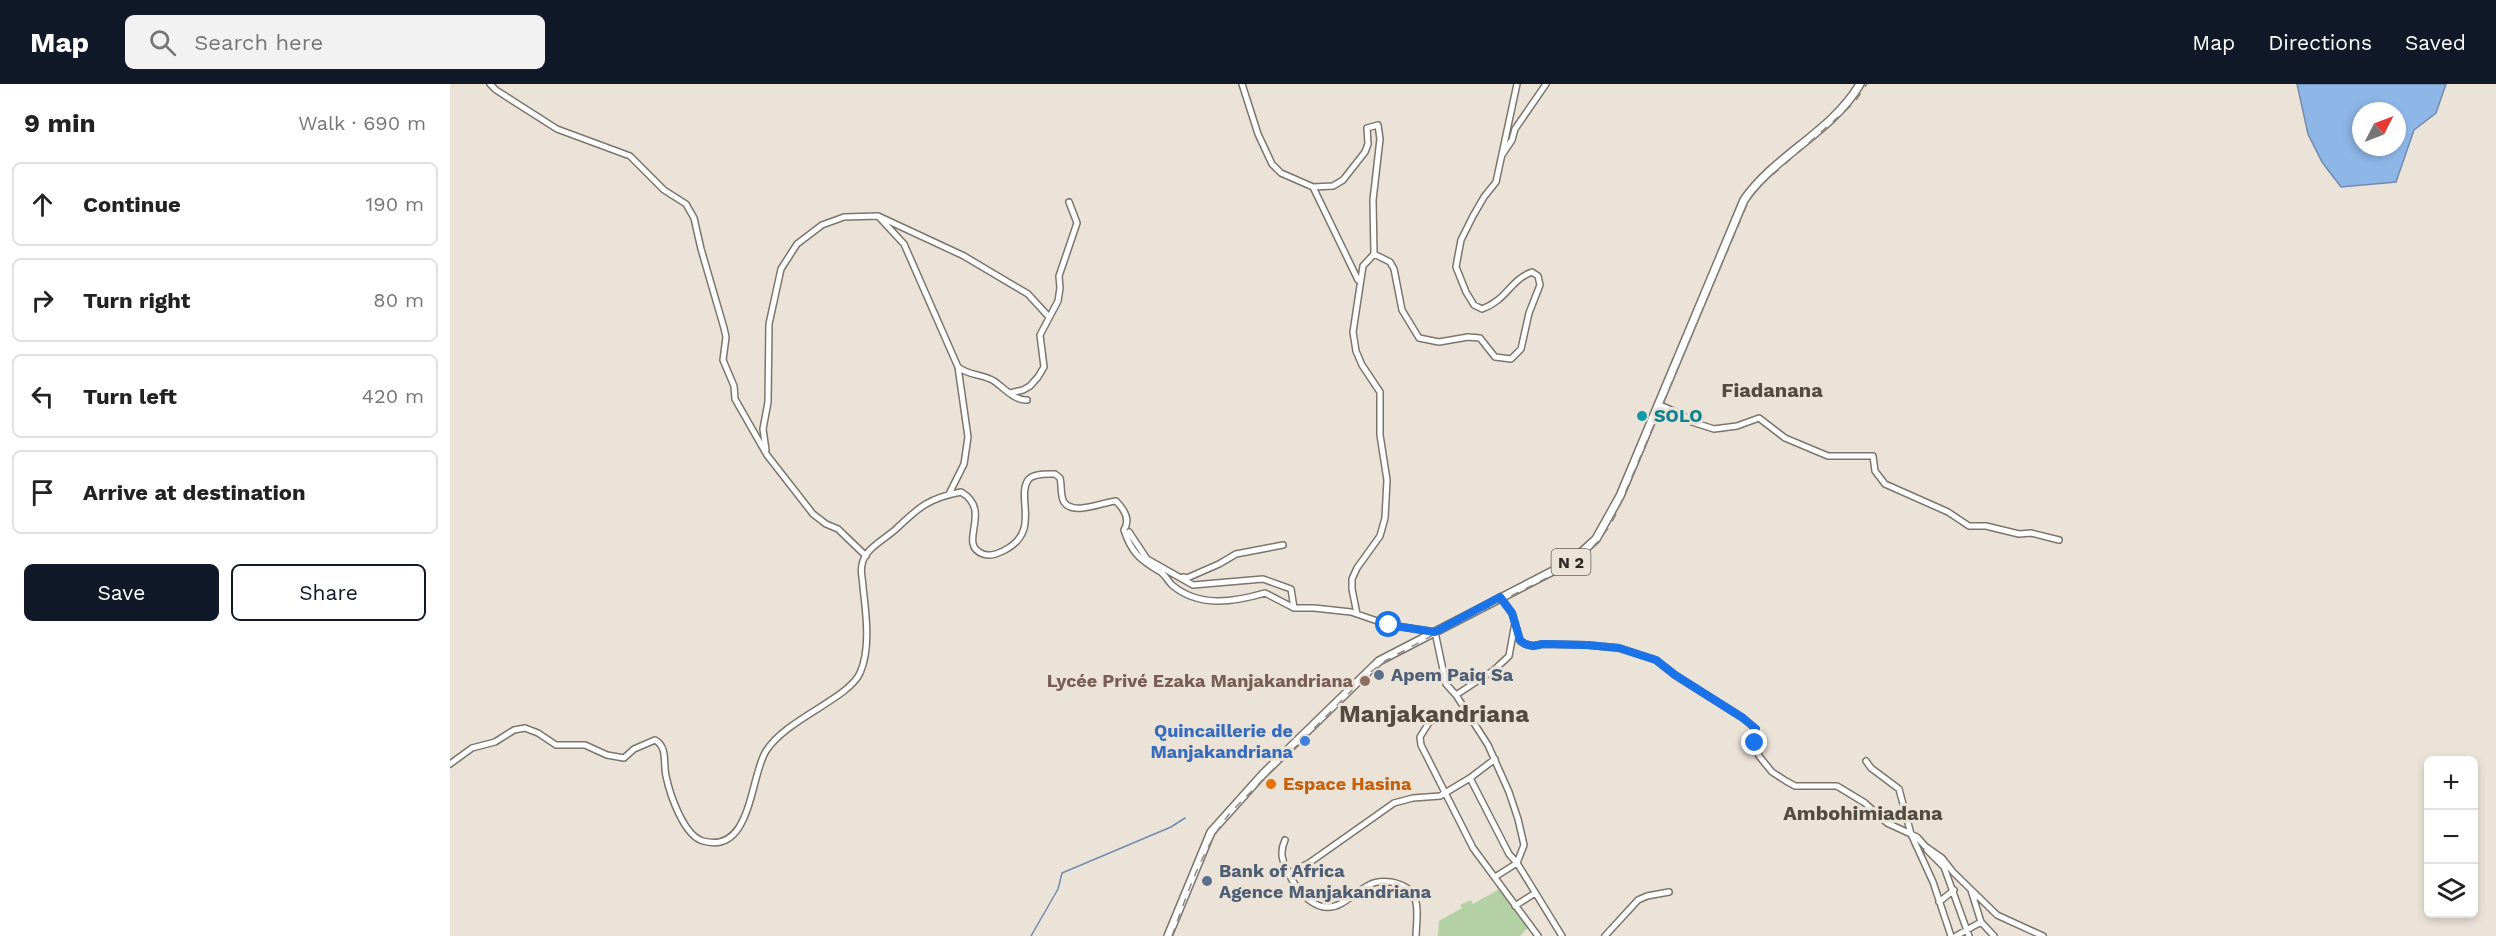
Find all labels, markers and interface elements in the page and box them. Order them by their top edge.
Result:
search box [125,15,545,69]
text: Map [30,26,89,59]
icon: search [146,26,179,59]
text: Search here [194,30,323,55]
text: Map [2192,30,2235,55]
text: Directions [2268,30,2372,55]
text: Saved [2405,30,2466,55]
north arrow [2352,102,2406,156]
text: 9 min [24,108,96,138]
text: Walk · 690 m [298,111,426,135]
icon: ahead [26,188,59,221]
text: Continue [83,192,181,217]
text: 190 m [366,192,424,216]
icon: right [26,284,59,317]
text: Turn right [83,288,190,313]
text: 80 m [373,288,424,312]
district label: Fiadanana [1721,378,1823,402]
icon: left [26,380,59,413]
text: Turn left [83,384,177,409]
text: 420 m [362,384,424,408]
place label: SOLO [1654,405,1703,426]
marker: SOLO [1635,409,1649,423]
icon: arrive [26,476,59,509]
text: Arrive at destination [83,480,306,505]
road number: N 2 [1552,549,1590,575]
button: Save [24,564,219,621]
button: Share [231,564,426,621]
route start [1375,611,1401,637]
place label: Apem Paiq Sa [1391,664,1514,685]
marker: Apem Paiq Sa [1372,668,1386,682]
place label: Lycée Privé Ezaka Manjakandriana [1047,670,1354,691]
marker: Lycée Privé Ezaka Manjakandriana [1358,674,1372,688]
district label: Manjakandriana [1339,700,1529,728]
place label: Quincaillerie de Manjakandriana [1150,720,1294,762]
route end [1741,729,1767,755]
marker: Quincaillerie de Manjakandriana [1298,734,1312,748]
map controls [2424,756,2478,918]
button: + [2424,756,2478,810]
place label: Espace Hasina [1283,773,1412,794]
marker: Espace Hasina [1264,777,1278,791]
district label: Ambohimiadana [1783,801,1943,825]
button: − [2424,810,2478,864]
place label: Bank of Africa Agence Manjakandriana [1219,860,1432,902]
button: layers [2424,864,2478,918]
marker: Bank of Africa Agence Manjakandriana [1200,874,1214,888]

